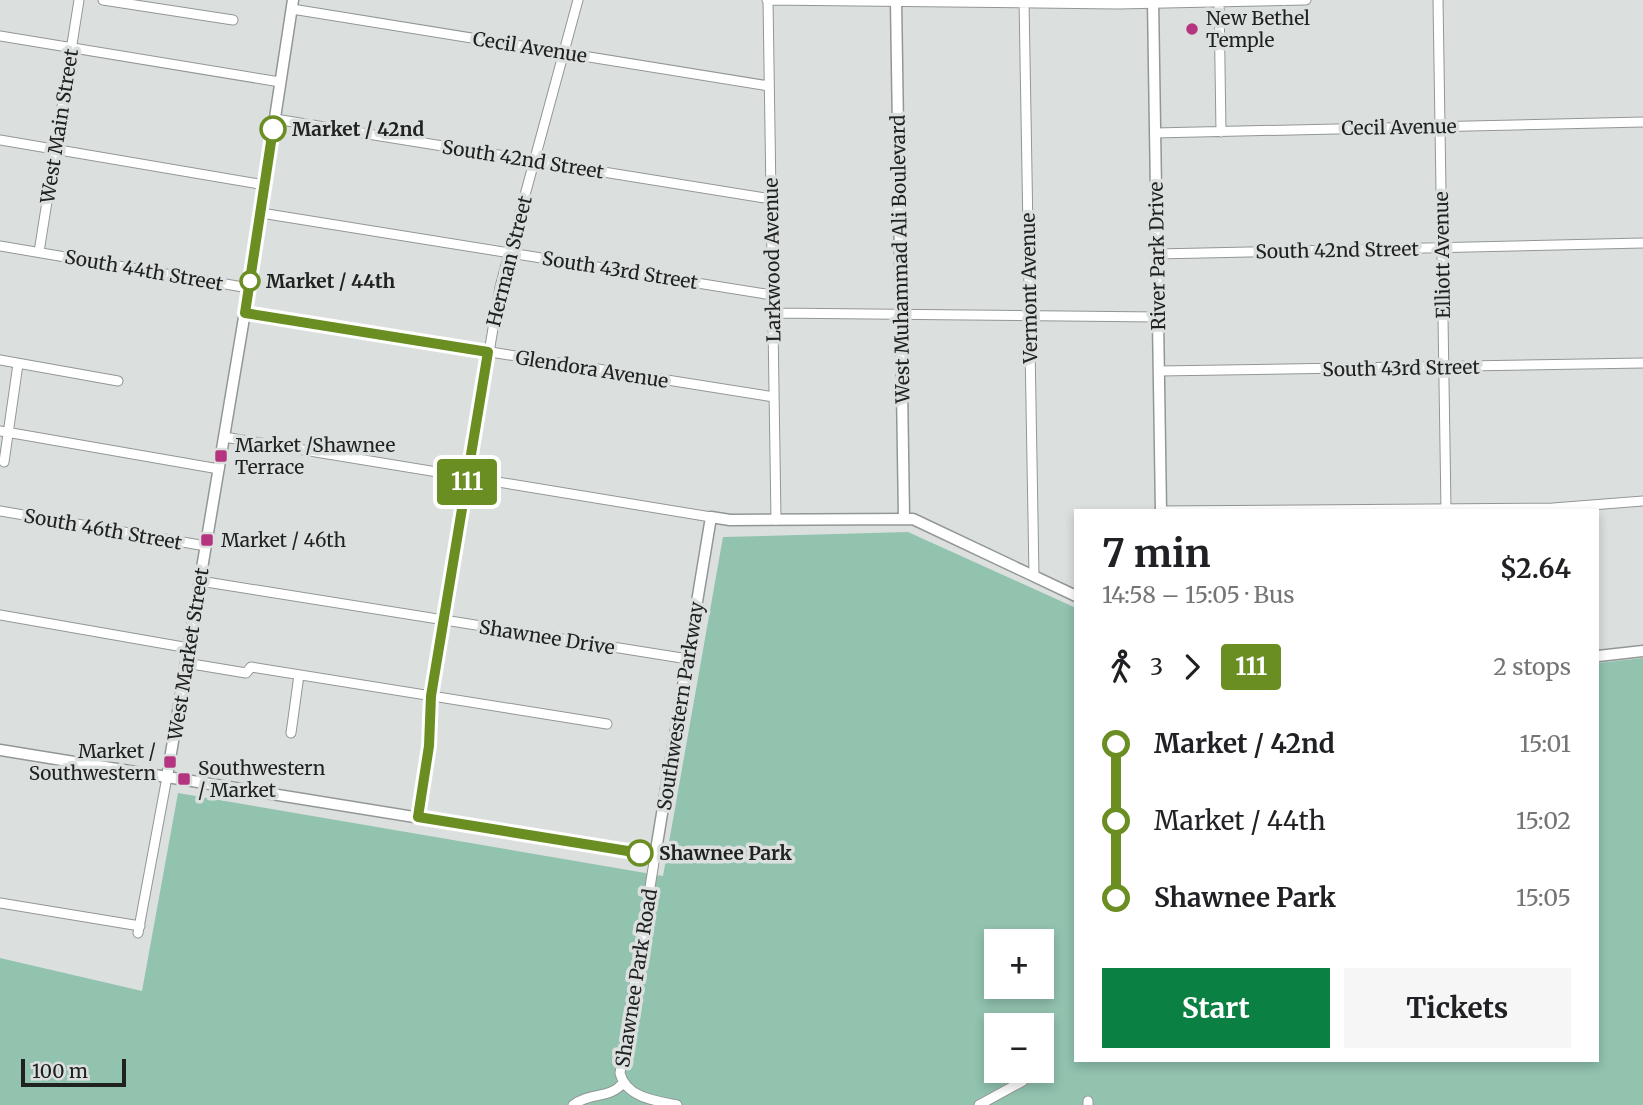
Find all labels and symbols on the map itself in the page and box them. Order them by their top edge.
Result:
place label: New Bethel Temple [1206,6,1310,52]
marker: New Bethel Temple [1184,21,1200,37]
street label: Cecil Avenue [471,26,589,68]
street label: West Main Street [35,46,83,206]
street label: West Muhammad Ali Boulevard [885,114,915,405]
street label: Cecil Avenue [1341,114,1457,140]
marker: Market / 42nd [260,116,286,142]
place label: Market / 42nd [292,117,424,141]
street label: South 42nd Street [440,134,606,184]
street label: Larkwood Avenue [759,178,785,342]
street label: River Park Drive [1144,181,1170,331]
street label: Elliott Avenue [1429,191,1455,319]
street label: Herman Street [481,193,537,329]
street label: Vermont Avenue [1016,212,1042,365]
street label: South 42nd Street [1255,237,1420,263]
street label: South 44th Street [63,244,226,296]
street label: South 43rd Street [540,246,700,294]
place label: Market / 44th [266,269,396,293]
marker: Market / 44th [240,271,260,291]
street label: Glendora Avenue [514,345,670,393]
street label: South 43rd Street [1322,355,1481,381]
place label: Market /Shawnee Terrace [235,433,395,479]
marker: Market /Shawnee Terrace [213,448,229,464]
line badge: 111 [427,459,507,505]
street label: South 46th Street [22,503,185,555]
place label: Market / 46th [221,528,347,552]
marker: Market / 46th [199,532,215,548]
street label: West Market Street [162,565,214,743]
street label: Southwestern Parkway [652,600,708,812]
street label: Shawnee Drive [478,614,617,660]
place label: Market / Southwestern [29,739,156,785]
marker: Market / Southwestern [162,754,178,770]
place label: Southwestern / Market [198,756,326,802]
marker: Southwestern / Market [176,771,192,787]
marker: Shawnee Park [627,840,653,866]
place label: Shawnee Park [659,841,793,865]
street label: Shawnee Park Road [610,887,662,1069]
scale bar [21,1056,126,1088]

